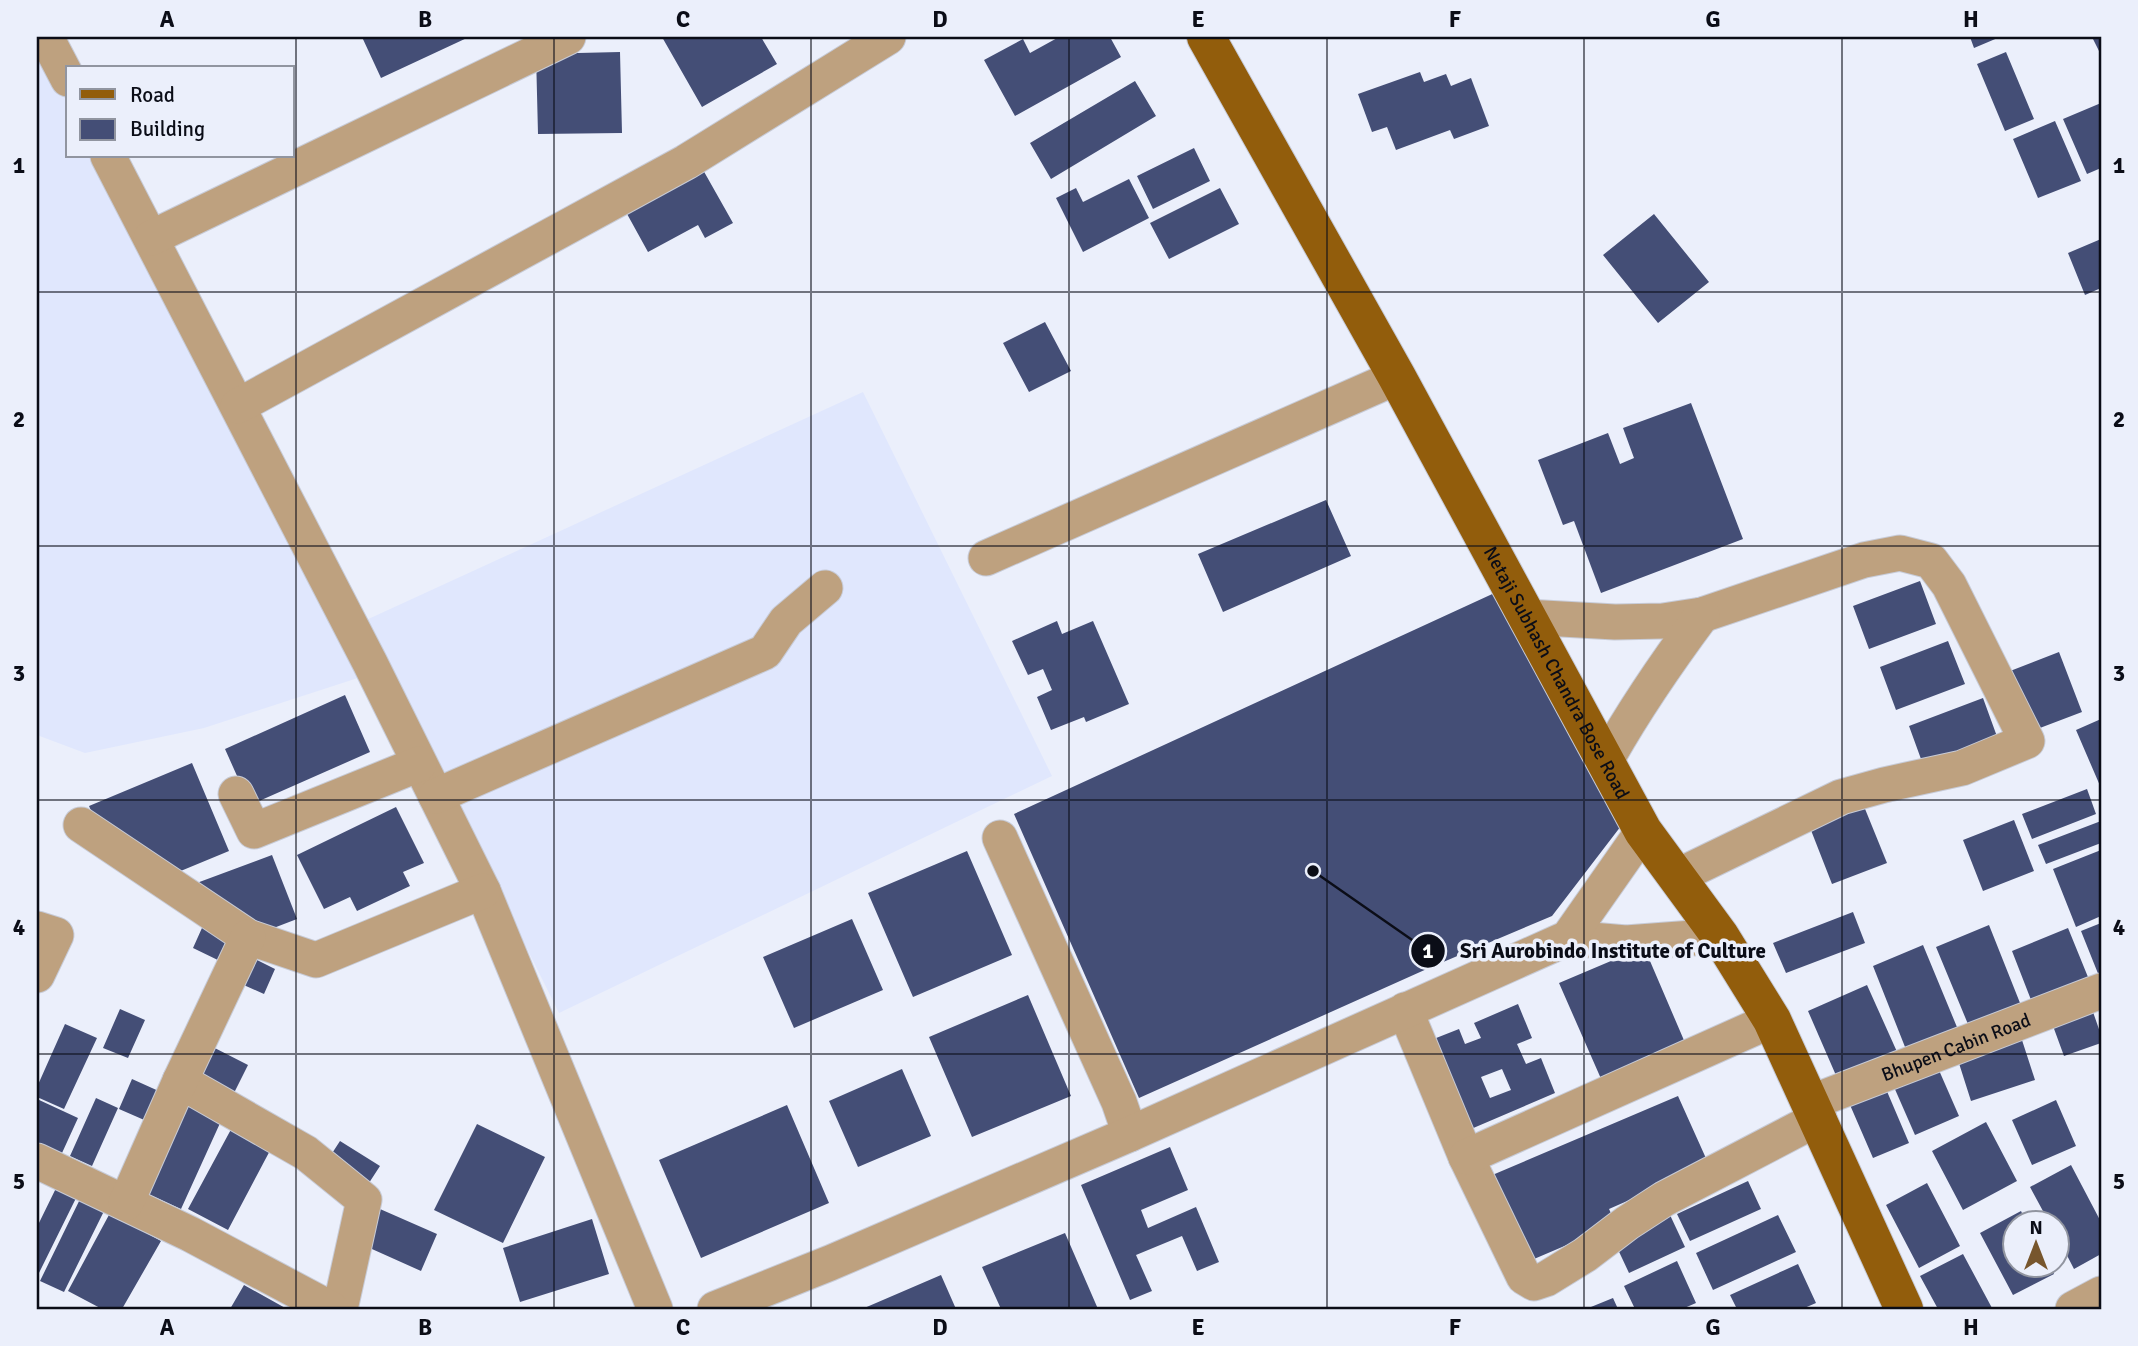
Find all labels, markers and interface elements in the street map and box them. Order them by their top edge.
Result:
text: A [160,5,175,34]
text: B [418,5,432,34]
text: C [676,5,690,34]
text: D [932,5,948,34]
text: E [1191,5,1205,34]
text: F [1449,5,1461,34]
text: G [1705,5,1721,34]
text: H [1963,5,1979,34]
legend [66,66,294,158]
text: Road [130,82,175,108]
text: Building [130,116,205,142]
text: 1 [13,151,25,180]
text: 1 [2113,151,2125,180]
text: 2 [13,405,25,434]
text: 2 [2113,405,2125,434]
street label: Netaji Subhash Chandra Bose Road [1478,542,1634,803]
text: 3 [13,659,25,688]
text: 3 [2113,659,2125,688]
text: 4 [13,913,25,942]
text: 4 [2113,913,2125,942]
callout: Sri Aurobindo Institute of Culture [1411,930,1780,972]
text: 1 [1422,938,1434,964]
text: Sri Aurobindo Institute of Culture [1460,938,1766,964]
street label: Bhupen Cabin Road [1878,1008,2034,1087]
text: 5 [13,1167,25,1196]
text: 5 [2113,1167,2125,1196]
north arrow [2002,1210,2072,1280]
text: N [2029,1216,2043,1240]
text: A [160,1313,175,1342]
text: B [418,1313,432,1342]
text: C [676,1313,690,1342]
text: D [932,1313,948,1342]
text: E [1191,1313,1205,1342]
text: F [1449,1313,1461,1342]
text: G [1705,1313,1721,1342]
text: H [1963,1313,1979,1342]

